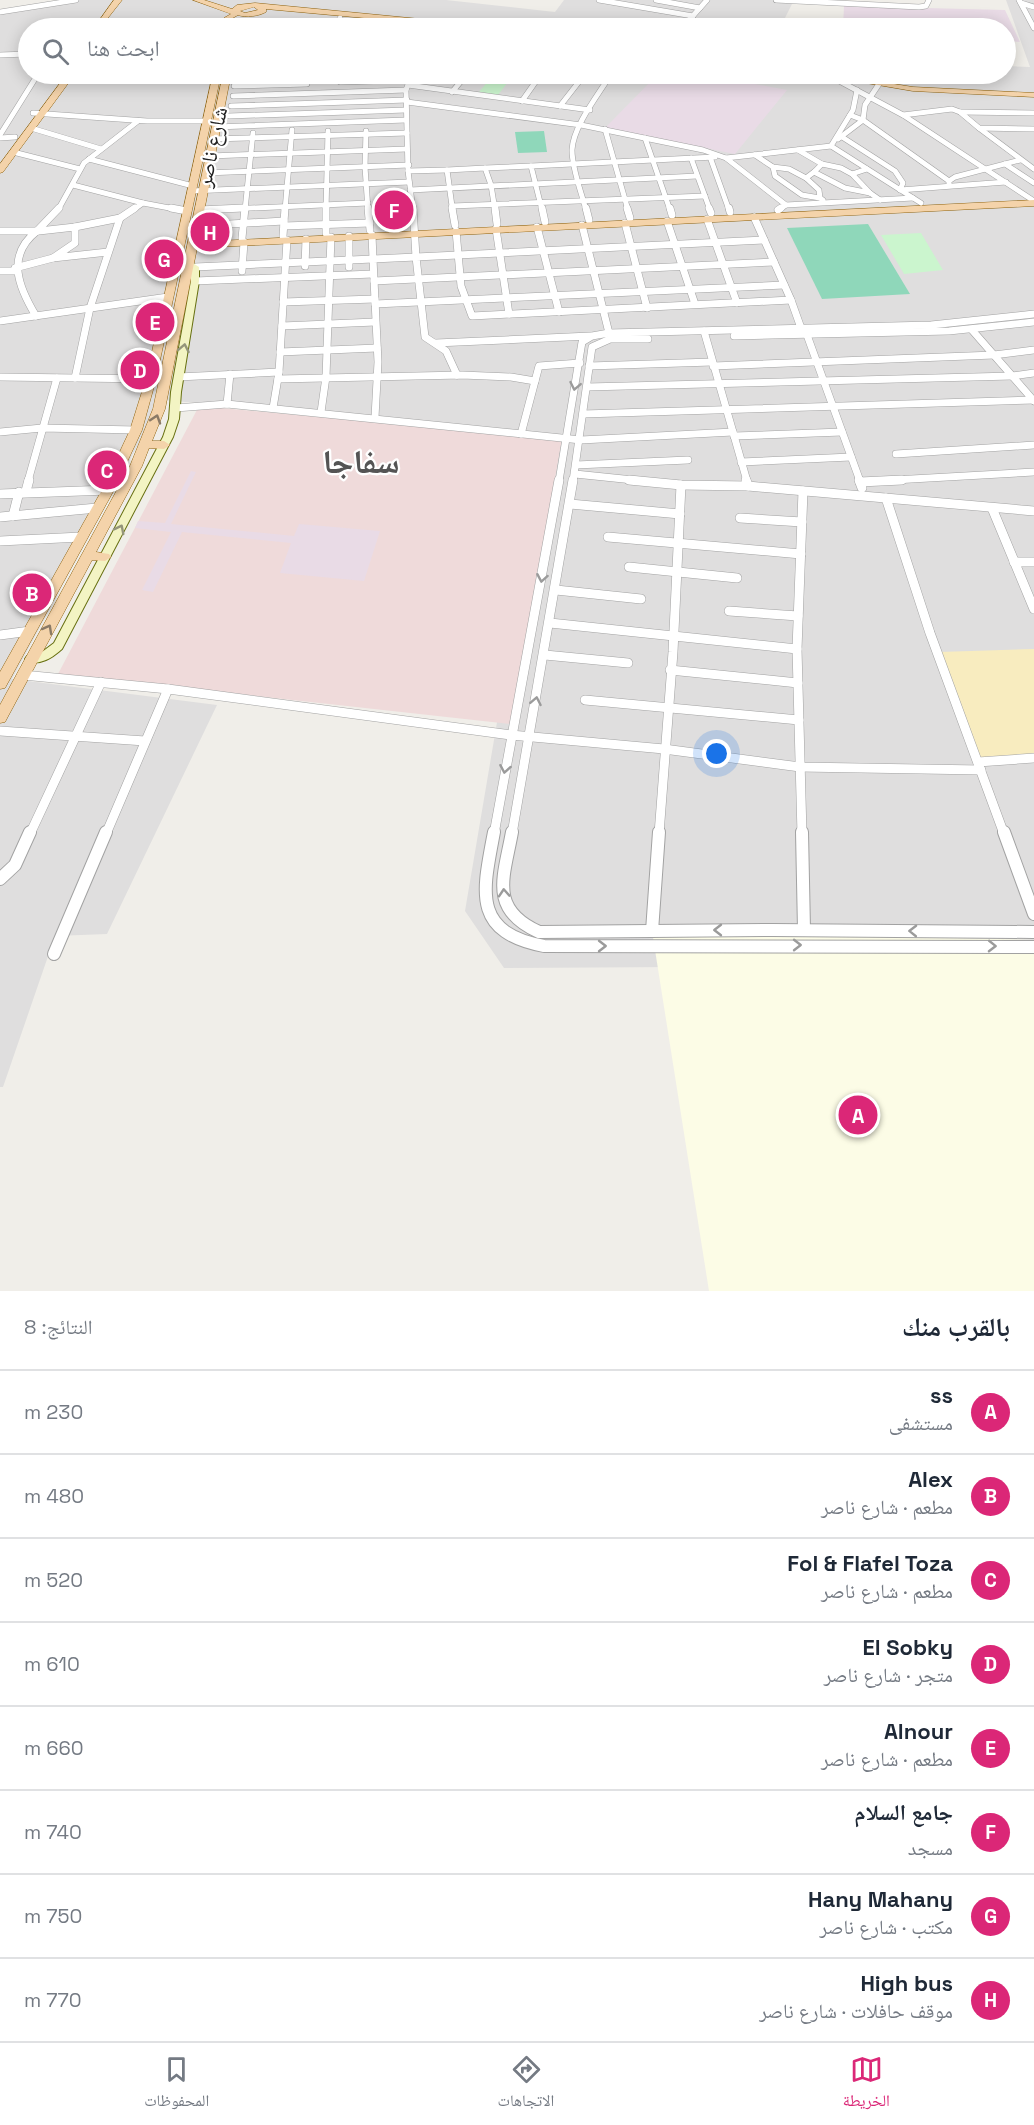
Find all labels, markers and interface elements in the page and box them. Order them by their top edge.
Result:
search box [18,18,1016,84]
text: ابحث هنا [87,34,160,62]
icon: search [39,35,72,68]
street label: شارع ناصر [190,104,233,190]
pin: F [374,188,414,232]
pin: H [190,210,230,254]
pin: G [144,236,184,282]
pin: E [136,300,174,344]
one-way arrow [177,343,190,353]
pin: D [120,348,160,392]
one-way arrow [569,381,582,391]
one-way arrow [149,414,161,425]
district label: سفاجا [322,441,400,483]
pin: C [88,448,126,492]
one-way arrow [113,525,124,535]
pin: B [12,570,51,616]
one-way arrow [536,573,548,583]
one-way arrow [41,625,52,636]
one-way arrow [529,696,542,706]
your location [702,739,731,768]
one-way arrow [499,764,512,774]
one-way arrow [498,888,511,898]
one-way arrow [713,924,722,936]
one-way arrow [908,925,917,937]
one-way arrow [793,939,802,951]
one-way arrow [598,940,607,952]
one-way arrow [988,940,997,952]
pin: A [838,1092,878,1138]
text: بالقرب منك [902,1310,1010,1344]
text: النتائج: 8 [24,1314,93,1340]
text: ss [930,1381,953,1409]
text: 230 m [24,1399,83,1425]
text: A [984,1399,997,1425]
text: مستشفى [889,1410,953,1436]
text: Alex [908,1465,953,1493]
text: 480 m [24,1483,84,1509]
text: B [984,1483,997,1509]
text: مطعم · شارع ناصر [821,1494,953,1520]
text: Fol & Flafel Toza [787,1549,953,1577]
text: 520 m [24,1567,83,1593]
text: C [984,1567,997,1593]
text: مطعم · شارع ناصر [821,1578,953,1604]
text: El Sobky [863,1633,953,1661]
text: 610 m [24,1651,80,1677]
text: D [984,1651,997,1677]
text: متجر · شارع ناصر [824,1662,953,1688]
text: Alnour [884,1717,953,1745]
text: 660 m [24,1735,84,1761]
text: E [985,1735,996,1761]
text: مطعم · شارع ناصر [821,1746,953,1772]
text: جامع السلام [855,1798,953,1826]
text: 740 m [24,1819,82,1845]
text: F [985,1819,996,1845]
text: مسجد [908,1835,953,1861]
text: Hany Mahany [808,1885,953,1913]
text: 750 m [24,1903,82,1929]
text: G [984,1903,997,1929]
text: مكتب · شارع ناصر [820,1914,953,1940]
text: High bus [860,1969,953,1997]
text: 770 m [24,1987,82,2013]
text: H [984,1987,997,2013]
text: موقف حافلات · شارع ناصر [759,1998,953,2024]
tab: المحفوظات [144,2053,209,2116]
tab: الاتجاهات [498,2053,554,2116]
tab: الخريطة [843,2053,890,2116]

